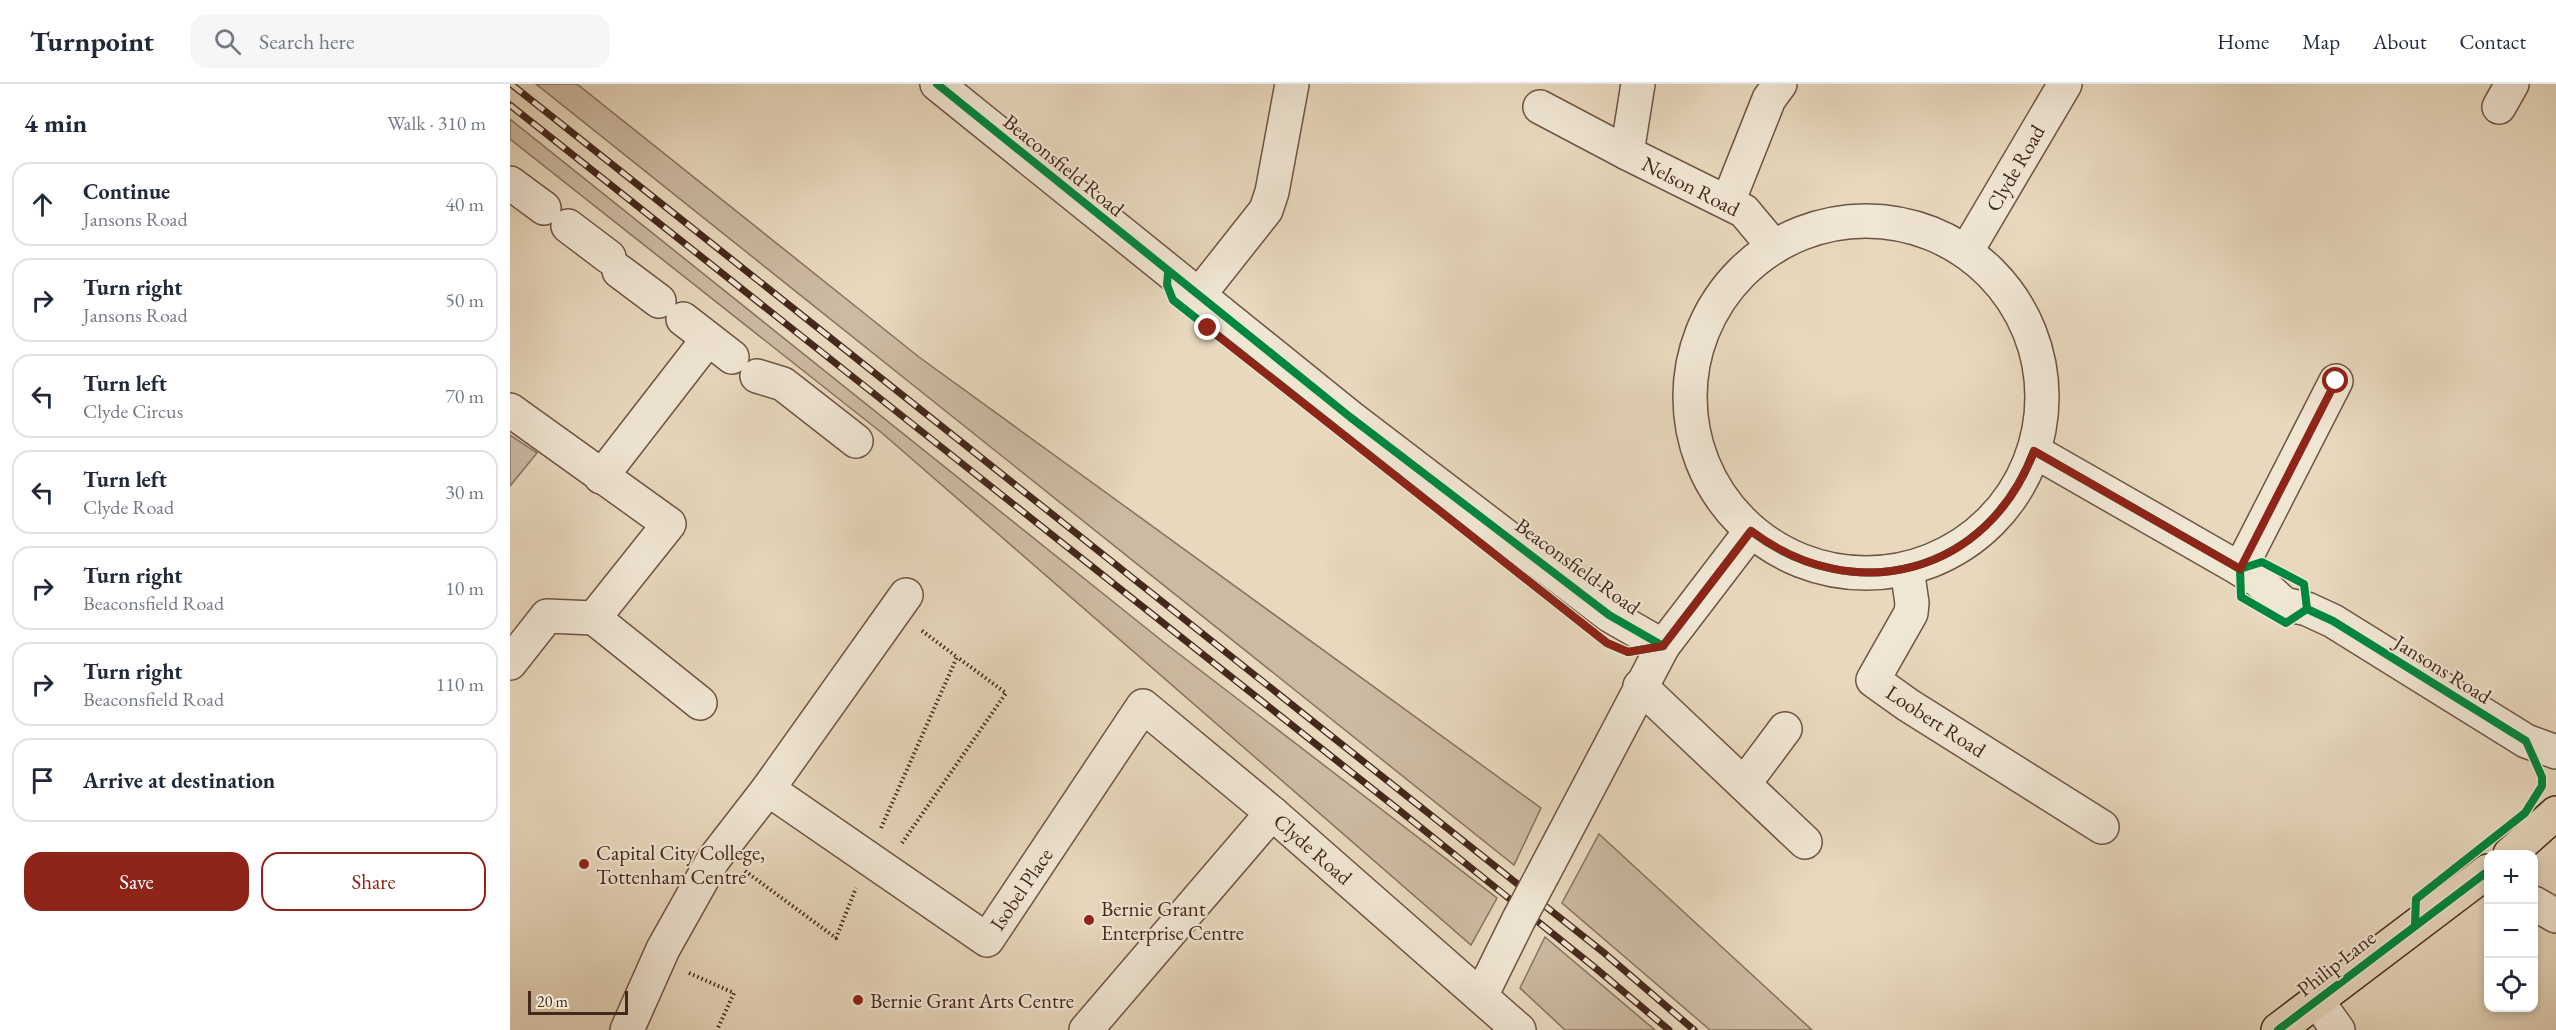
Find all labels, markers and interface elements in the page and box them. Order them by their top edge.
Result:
search box [190,14,610,68]
text: Turnpoint [30,23,154,59]
icon: search [211,25,244,58]
text: Search here [259,27,355,56]
text: Home [2217,28,2269,55]
text: Map [2302,28,2340,55]
text: About [2373,28,2426,55]
text: Contact [2459,28,2526,55]
text: 4 min [24,106,87,140]
street label: Beaconsfield Road [998,108,1130,222]
text: Walk · 310 m [387,110,486,136]
street label: Clyde Road [1979,120,2051,216]
street label: Nelson Road [1638,150,1745,222]
text: Continue [83,177,170,206]
icon: ahead [26,188,59,221]
text: 40 m [445,191,484,217]
text: Jansons Road [83,206,188,232]
text: Turn right [83,273,182,302]
icon: right [26,284,59,317]
text: 50 m [445,287,484,313]
text: Jansons Road [83,302,188,328]
route end [1194,314,1220,340]
route start [2322,367,2348,393]
text: Turn left [83,369,167,398]
icon: left [26,380,59,413]
text: 70 m [445,383,484,409]
text: Clyde Circus [83,398,183,424]
text: Turn left [83,465,167,494]
icon: left [26,476,59,509]
text: 30 m [445,479,484,505]
text: Clyde Road [83,494,174,520]
street label: Beaconsfield Road [1510,512,1646,621]
text: Turn right [83,561,182,590]
icon: right [26,572,59,605]
text: 10 m [445,575,484,601]
text: Beaconsfield Road [83,590,224,616]
street label: Jansons Road [2388,627,2497,710]
text: Turn right [83,657,182,686]
icon: right [26,668,59,701]
text: 110 m [436,671,484,697]
street label: Loobert Road [1881,679,1991,764]
text: Beaconsfield Road [83,686,224,712]
icon: arrive [26,764,59,797]
text: Arrive at destination [83,766,275,795]
street label: Clyde Road [1268,807,1358,891]
place label: Capital City College, Tottenham Centre [596,839,765,890]
street label: Isobel Place [984,843,1058,935]
map controls [2484,850,2538,1012]
button: + [2484,850,2538,904]
button: Save [24,852,249,911]
button: Share [261,852,486,911]
marker: Capital City College, Tottenham Centre [577,857,591,871]
place label: Bernie Grant Enterprise Centre [1101,895,1244,946]
button: − [2484,904,2538,958]
marker: Bernie Grant Enterprise Centre [1082,913,1096,927]
street label: Philip Lane [2291,924,2381,1002]
button: locate [2484,958,2538,1012]
place label: Bernie Grant Arts Centre [870,987,1074,1014]
scale bar [528,988,628,1016]
text: 20 m [537,991,568,1012]
marker: Bernie Grant Arts Centre [851,993,865,1007]

